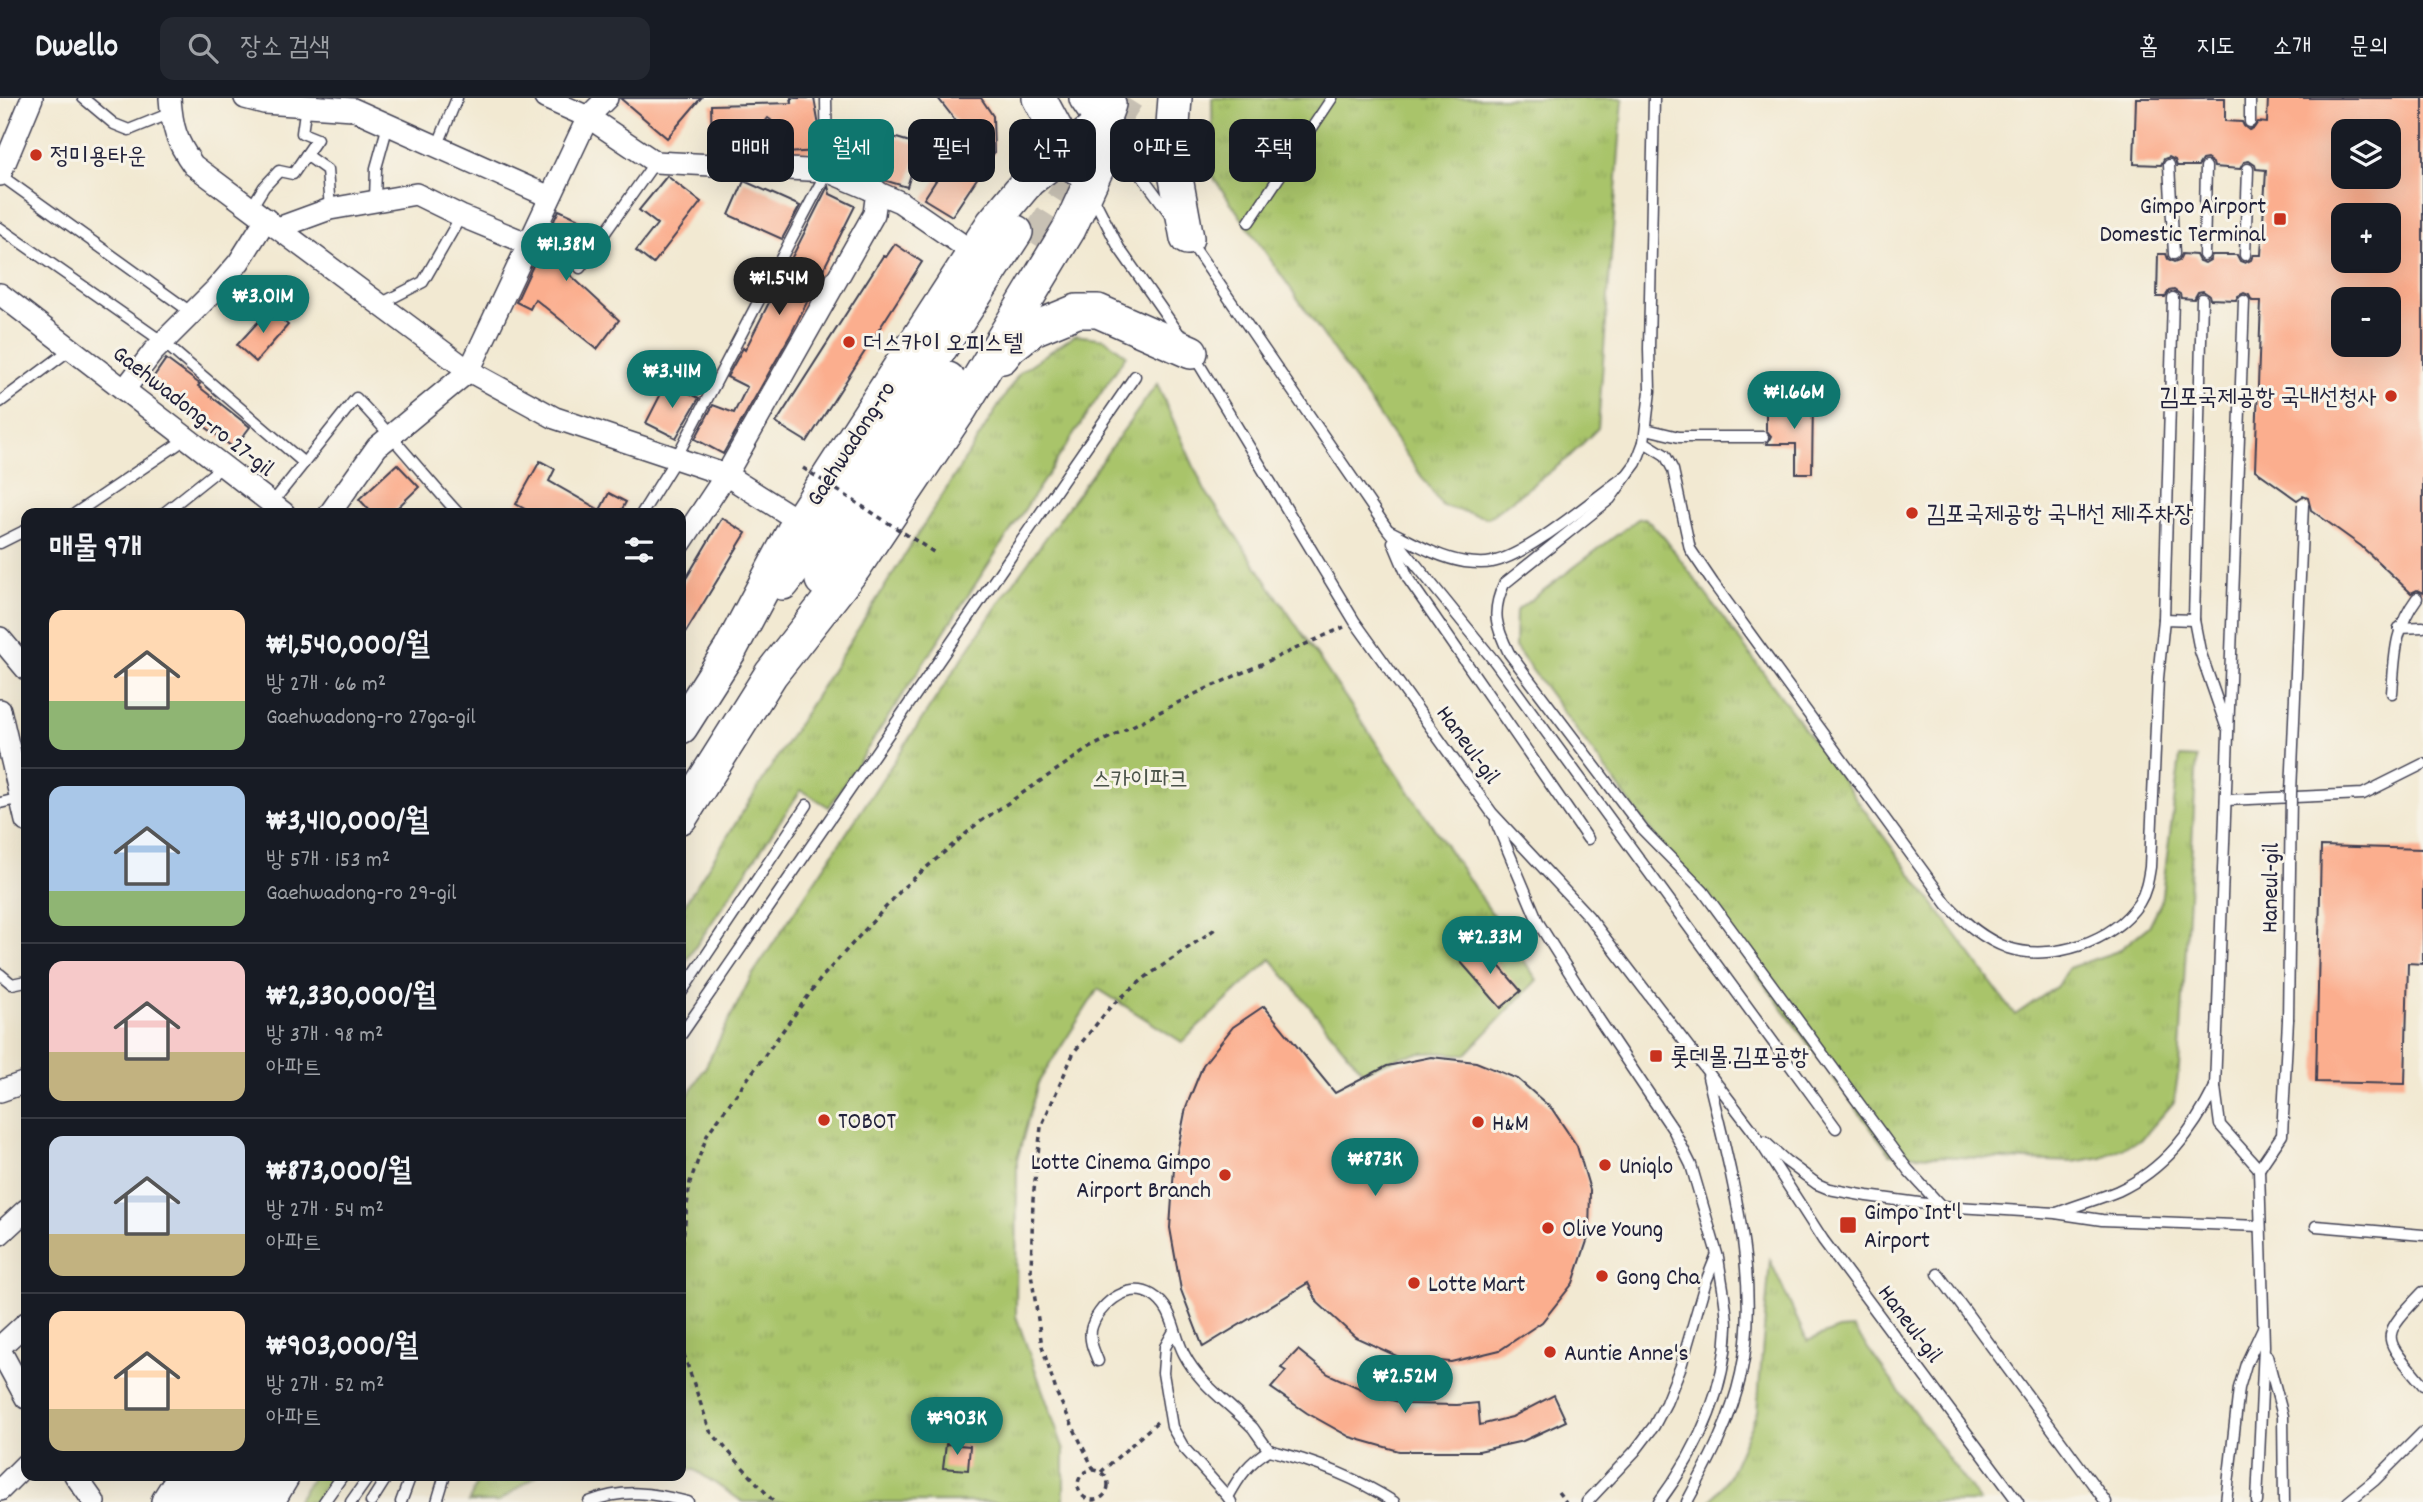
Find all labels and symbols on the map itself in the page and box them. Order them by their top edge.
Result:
place label: 정미용타운 [50,141,147,175]
marker: 정미용타운 [28,147,44,163]
place label: Gimpo Airport Domestic Terminal [2099,191,2266,253]
marker: Gimpo Airport Domestic Terminal [2272,211,2288,227]
pin: ₩1.38M [509,223,623,283]
pin: ₩1.54M [722,258,836,317]
pin: ₩3.01M [206,275,320,335]
place label: 더스카이 오피스텔 [863,328,1023,362]
marker: 더스카이 오피스텔 [841,334,857,350]
street label: Gaehwadong-ro 27-gil [104,338,280,487]
pin: ₩3.41M [615,350,729,410]
pin: ₩1.66M [1737,372,1851,431]
street label: Gaehwadong-ro [799,375,906,514]
place label: 김포국제공항 국내선청사 [2159,382,2377,416]
marker: 김포국제공항 국내선청사 [2383,388,2399,404]
place label: 김포국제공항 국내선 제1주차장 [1926,499,2193,533]
marker: 김포국제공항 국내선 제1주차장 [1904,505,1920,521]
street label: Haneul-gil [1426,699,1507,792]
park label: 스카이파크 [1092,764,1188,798]
street label: Haneul-gil [2254,842,2290,933]
pin: ₩2.33M [1433,916,1547,976]
place label: 롯데몰.김포공항 [1670,1042,1809,1076]
marker: 롯데몰.김포공항 [1648,1048,1664,1064]
place label: TOBOT [838,1106,897,1140]
place label: H&M [1492,1108,1529,1142]
marker: TOBOT [816,1112,832,1128]
marker: H&M [1470,1114,1486,1130]
pin: ₩873K [1326,1138,1424,1198]
place label: Lotte Cinema Gimpo Airport Branch [1031,1147,1211,1209]
place label: Uniqlo [1619,1151,1673,1185]
marker: Uniqlo [1597,1157,1613,1173]
marker: Lotte Cinema Gimpo Airport Branch [1217,1167,1233,1183]
place label: Gimpo Int'l Airport [1864,1197,1962,1259]
place label: Olive Young [1562,1214,1663,1248]
marker: Gimpo Int'l Airport [1838,1215,1858,1235]
marker: Olive Young [1540,1220,1556,1236]
place label: Gong Cha [1616,1262,1701,1296]
marker: Gong Cha [1594,1268,1610,1284]
place label: Lotte Mart [1428,1269,1525,1303]
marker: Lotte Mart [1406,1275,1422,1291]
street label: Haneul-gil [1868,1279,1949,1371]
place label: Auntie Anne's [1564,1338,1689,1372]
marker: Auntie Anne's [1542,1344,1558,1360]
pin: ₩2.52M [1348,1356,1462,1415]
pin: ₩903K [908,1398,1006,1457]

